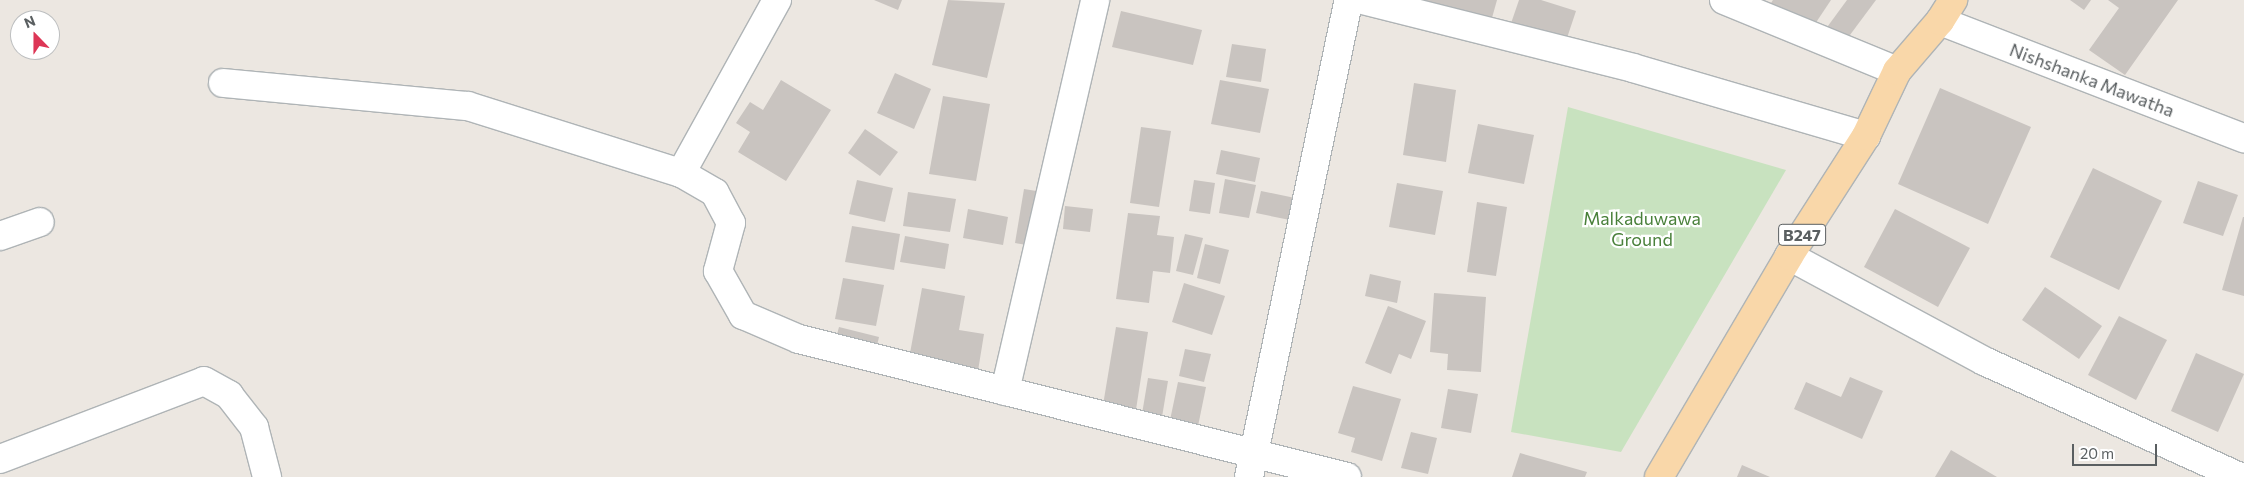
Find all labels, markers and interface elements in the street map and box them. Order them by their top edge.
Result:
north arrow [10,10,60,60]
text: N [22,12,38,31]
street label: Nishshanka Mawatha [2007,39,2177,121]
park label: Malkaduwawa Ground [1583,208,1701,250]
road number: B247 [1777,222,1827,248]
scale bar [2074,434,2159,466]
text: 20 m [2080,444,2114,462]

